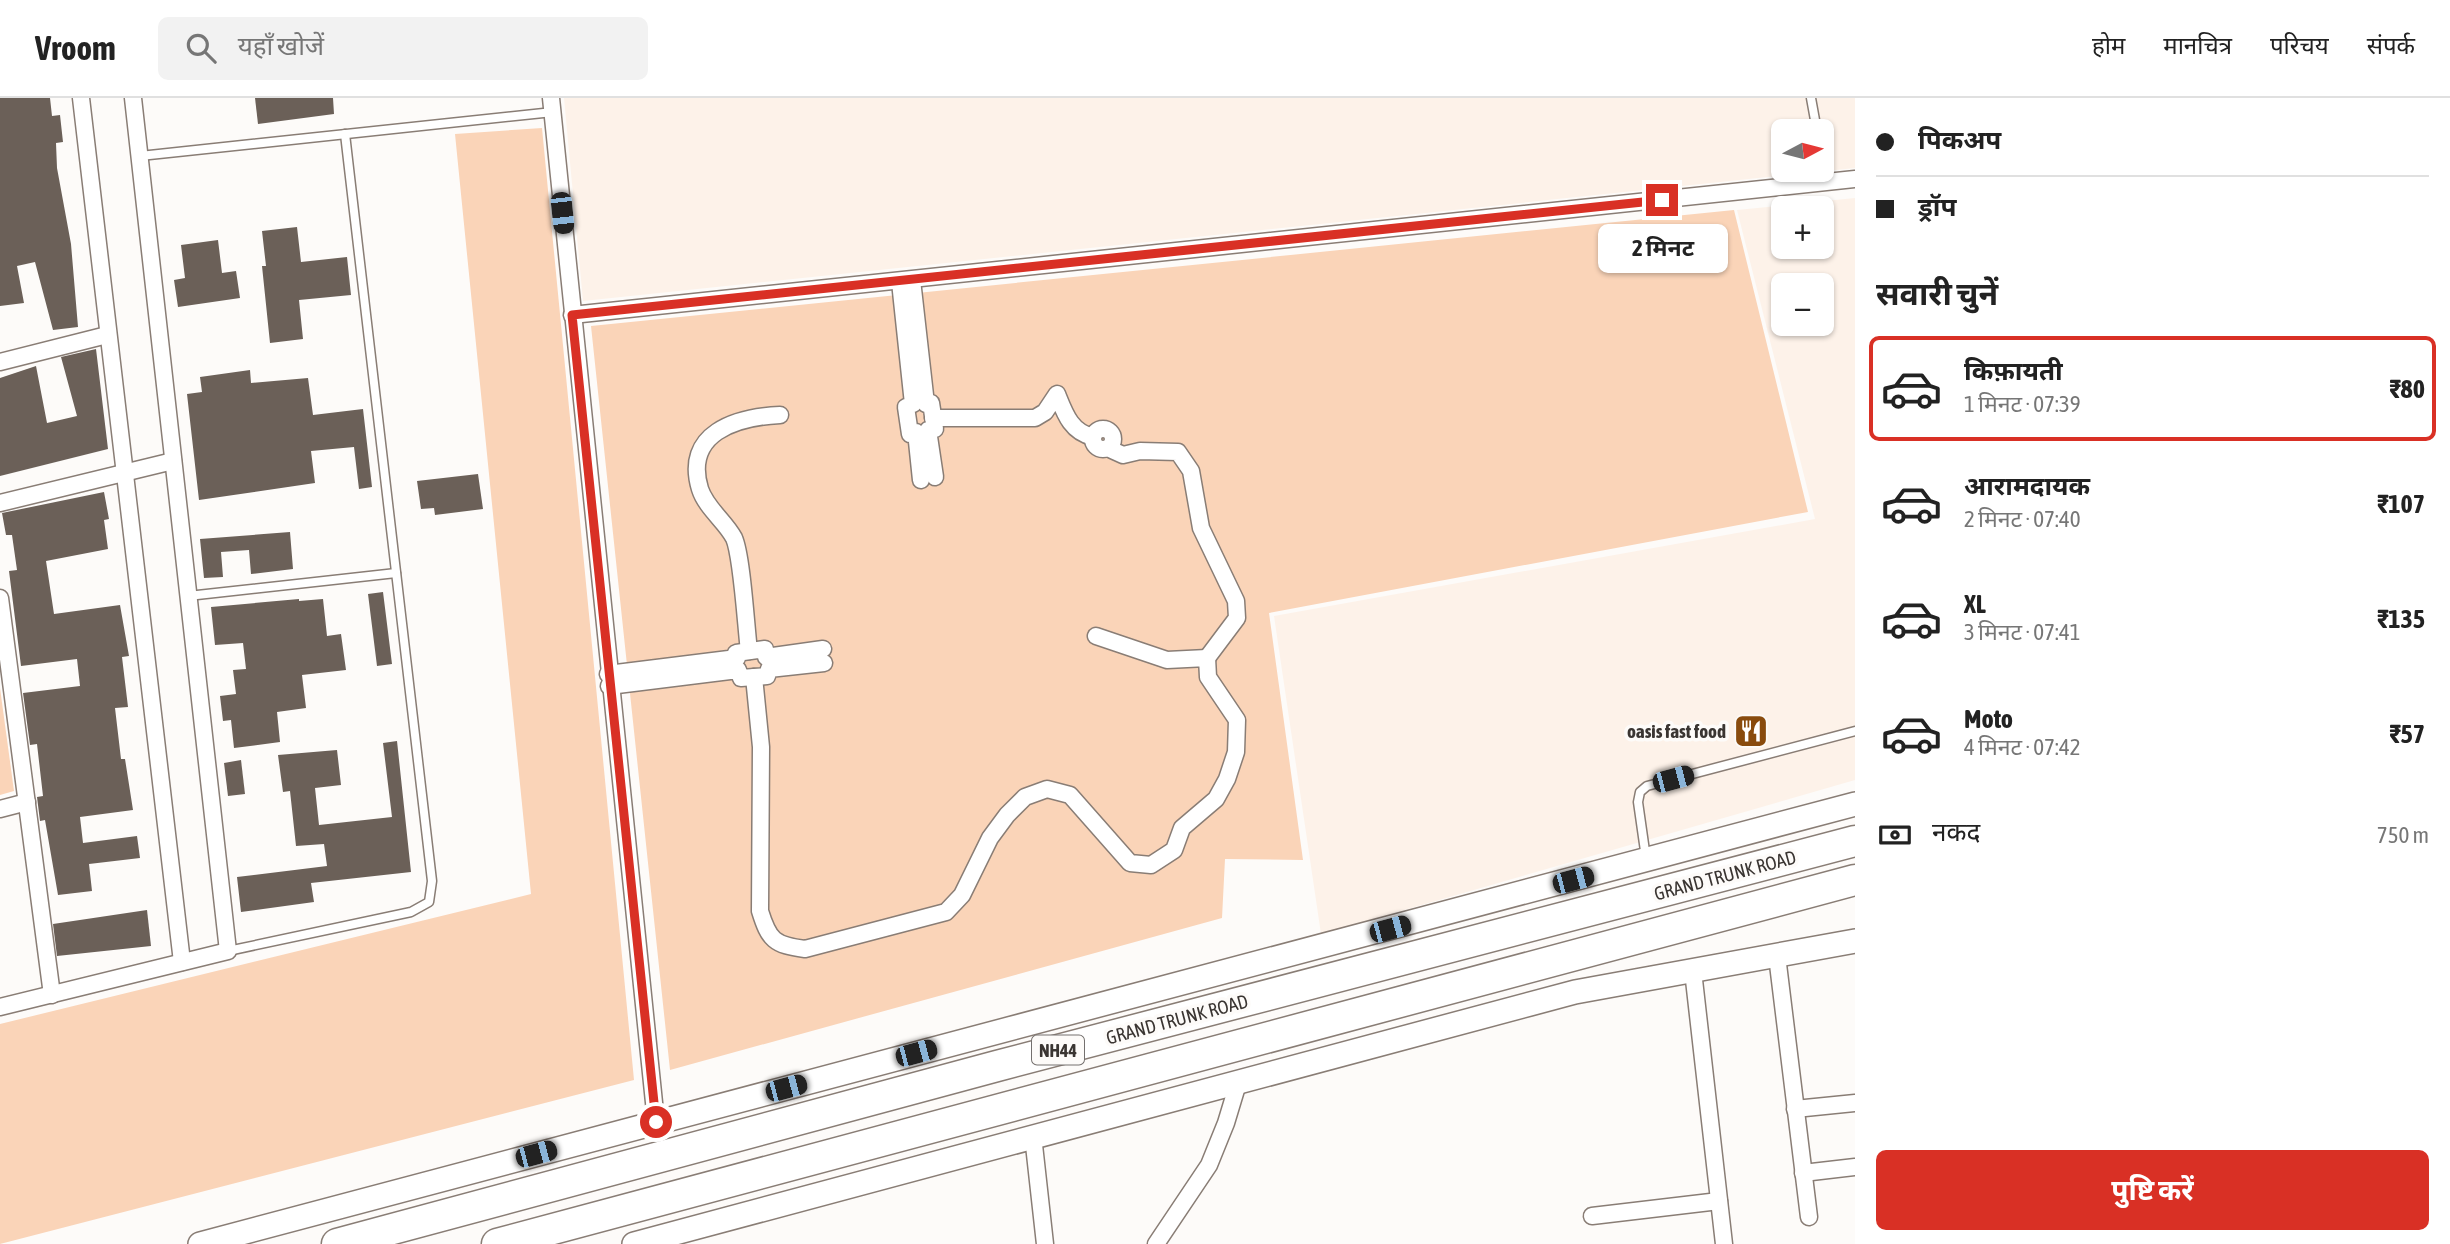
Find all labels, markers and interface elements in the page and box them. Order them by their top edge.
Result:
search box [158,17,648,80]
text: Vroom [35,29,116,67]
icon: search [182,29,220,67]
text: यहाँ खोजें [238,31,324,61]
text: होम [2092,32,2125,59]
text: मानचित्र [2163,32,2232,59]
text: परिचय [2270,32,2329,59]
text: संपर्क [2367,32,2415,59]
north arrow [1771,119,1834,182]
map controls [1771,119,1834,336]
text: पिकअप [1918,125,2001,155]
route end [1646,184,1678,216]
car [550,191,575,235]
text: ड्रॉप [1918,192,1956,222]
button: + [1771,196,1834,259]
callout: 2 मिनट [1597,224,1727,274]
text: 2 मिनट [1632,235,1694,261]
button: − [1771,273,1834,336]
text: सवारी चुनें [1876,275,1998,312]
text: किफ़ायती [1964,356,2063,386]
icon: car [1880,357,1943,420]
text: ₹80 [2389,374,2425,404]
text: 1 मिनट · 07:39 [1964,391,2081,417]
text: आरामदायक [1964,471,2090,501]
icon: car [1880,472,1943,535]
text: ₹107 [2377,489,2425,519]
text: 2 मिनट · 07:40 [1964,506,2081,532]
icon: car [1880,587,1943,650]
text: XL [1964,589,1986,619]
text: ₹135 [2377,604,2425,634]
text: 3 मिनट · 07:41 [1964,619,2081,645]
icon: car [1880,702,1943,765]
text: Moto [1964,704,2013,734]
restaurant icon: oasis fast food [1732,712,1770,750]
text: ₹57 [2389,719,2425,749]
place label: oasis fast food [1627,720,1726,742]
text: 4 मिनट · 07:42 [1964,734,2081,760]
car [1650,763,1697,795]
icon: cash [1876,816,1914,854]
text: नकद [1932,817,1980,847]
text: 750 m [2377,822,2429,848]
street label: GRAND TRUNK ROAD [1652,845,1798,905]
car [1550,864,1597,896]
car [1367,913,1414,945]
street label: GRAND TRUNK ROAD [1104,989,1250,1049]
road number: NH44 [1032,1035,1084,1065]
car [893,1037,940,1069]
car [763,1072,810,1104]
route start [640,1106,672,1138]
car [513,1138,560,1170]
button: पुष्टि करें [1876,1150,2429,1230]

